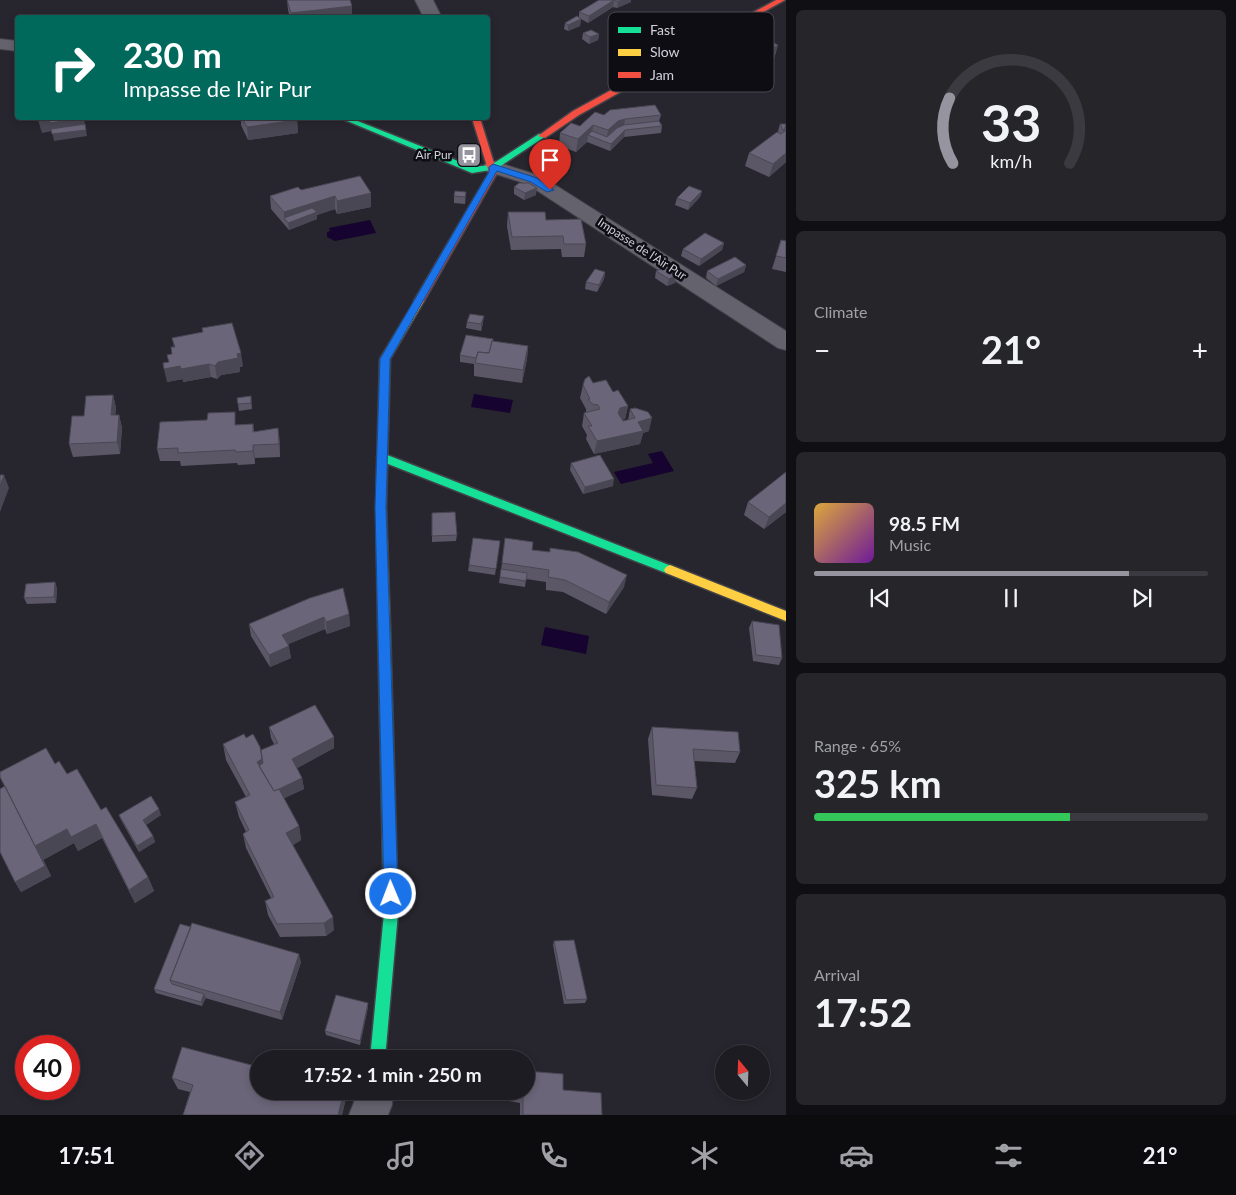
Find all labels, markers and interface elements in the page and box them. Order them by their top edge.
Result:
legend [608,12,774,92]
text: Fast [650,21,675,38]
text: 230 m [123,33,222,75]
icon: right [40,35,105,100]
text: Slow [650,43,680,60]
text: Jam [650,66,674,83]
text: Impasse de l'Air Pur [123,75,311,102]
text: 33 [981,91,1041,153]
pin [529,139,571,190]
bus stop icon: Air Pur [456,142,482,168]
icon: arrive [536,146,564,174]
place label: Air Pur [416,147,453,162]
text: km/h [990,150,1032,172]
street label: Impasse de l'Air Pur [595,214,690,283]
text: Climate [814,302,867,321]
text: 21° [981,326,1041,372]
text: − [814,333,830,367]
text: + [1192,333,1208,367]
text: 98.5 FM [889,512,960,535]
text: Music [889,535,931,554]
icon: previous [866,584,894,612]
icon: pause [997,584,1025,612]
icon: next [1128,584,1156,612]
text: Range · 65% [814,736,901,755]
text: 325 km [814,760,942,806]
position arrow [364,867,416,919]
text: Arrival [814,965,860,984]
text: 17:52 [814,989,912,1035]
speed limit sign: 40 [15,1035,80,1100]
north arrow [715,1045,770,1100]
map controls [715,1045,770,1100]
text: 17:52 · 1 min · 250 m [303,1063,482,1086]
icon: directions [232,1138,267,1173]
icon: music [384,1138,419,1173]
icon: phone [536,1138,571,1173]
icon: climate [687,1138,722,1173]
icon: car [839,1138,874,1173]
icon: filters [991,1138,1026,1173]
text: 17:51 [58,1142,115,1169]
text: 21° [1143,1142,1177,1169]

